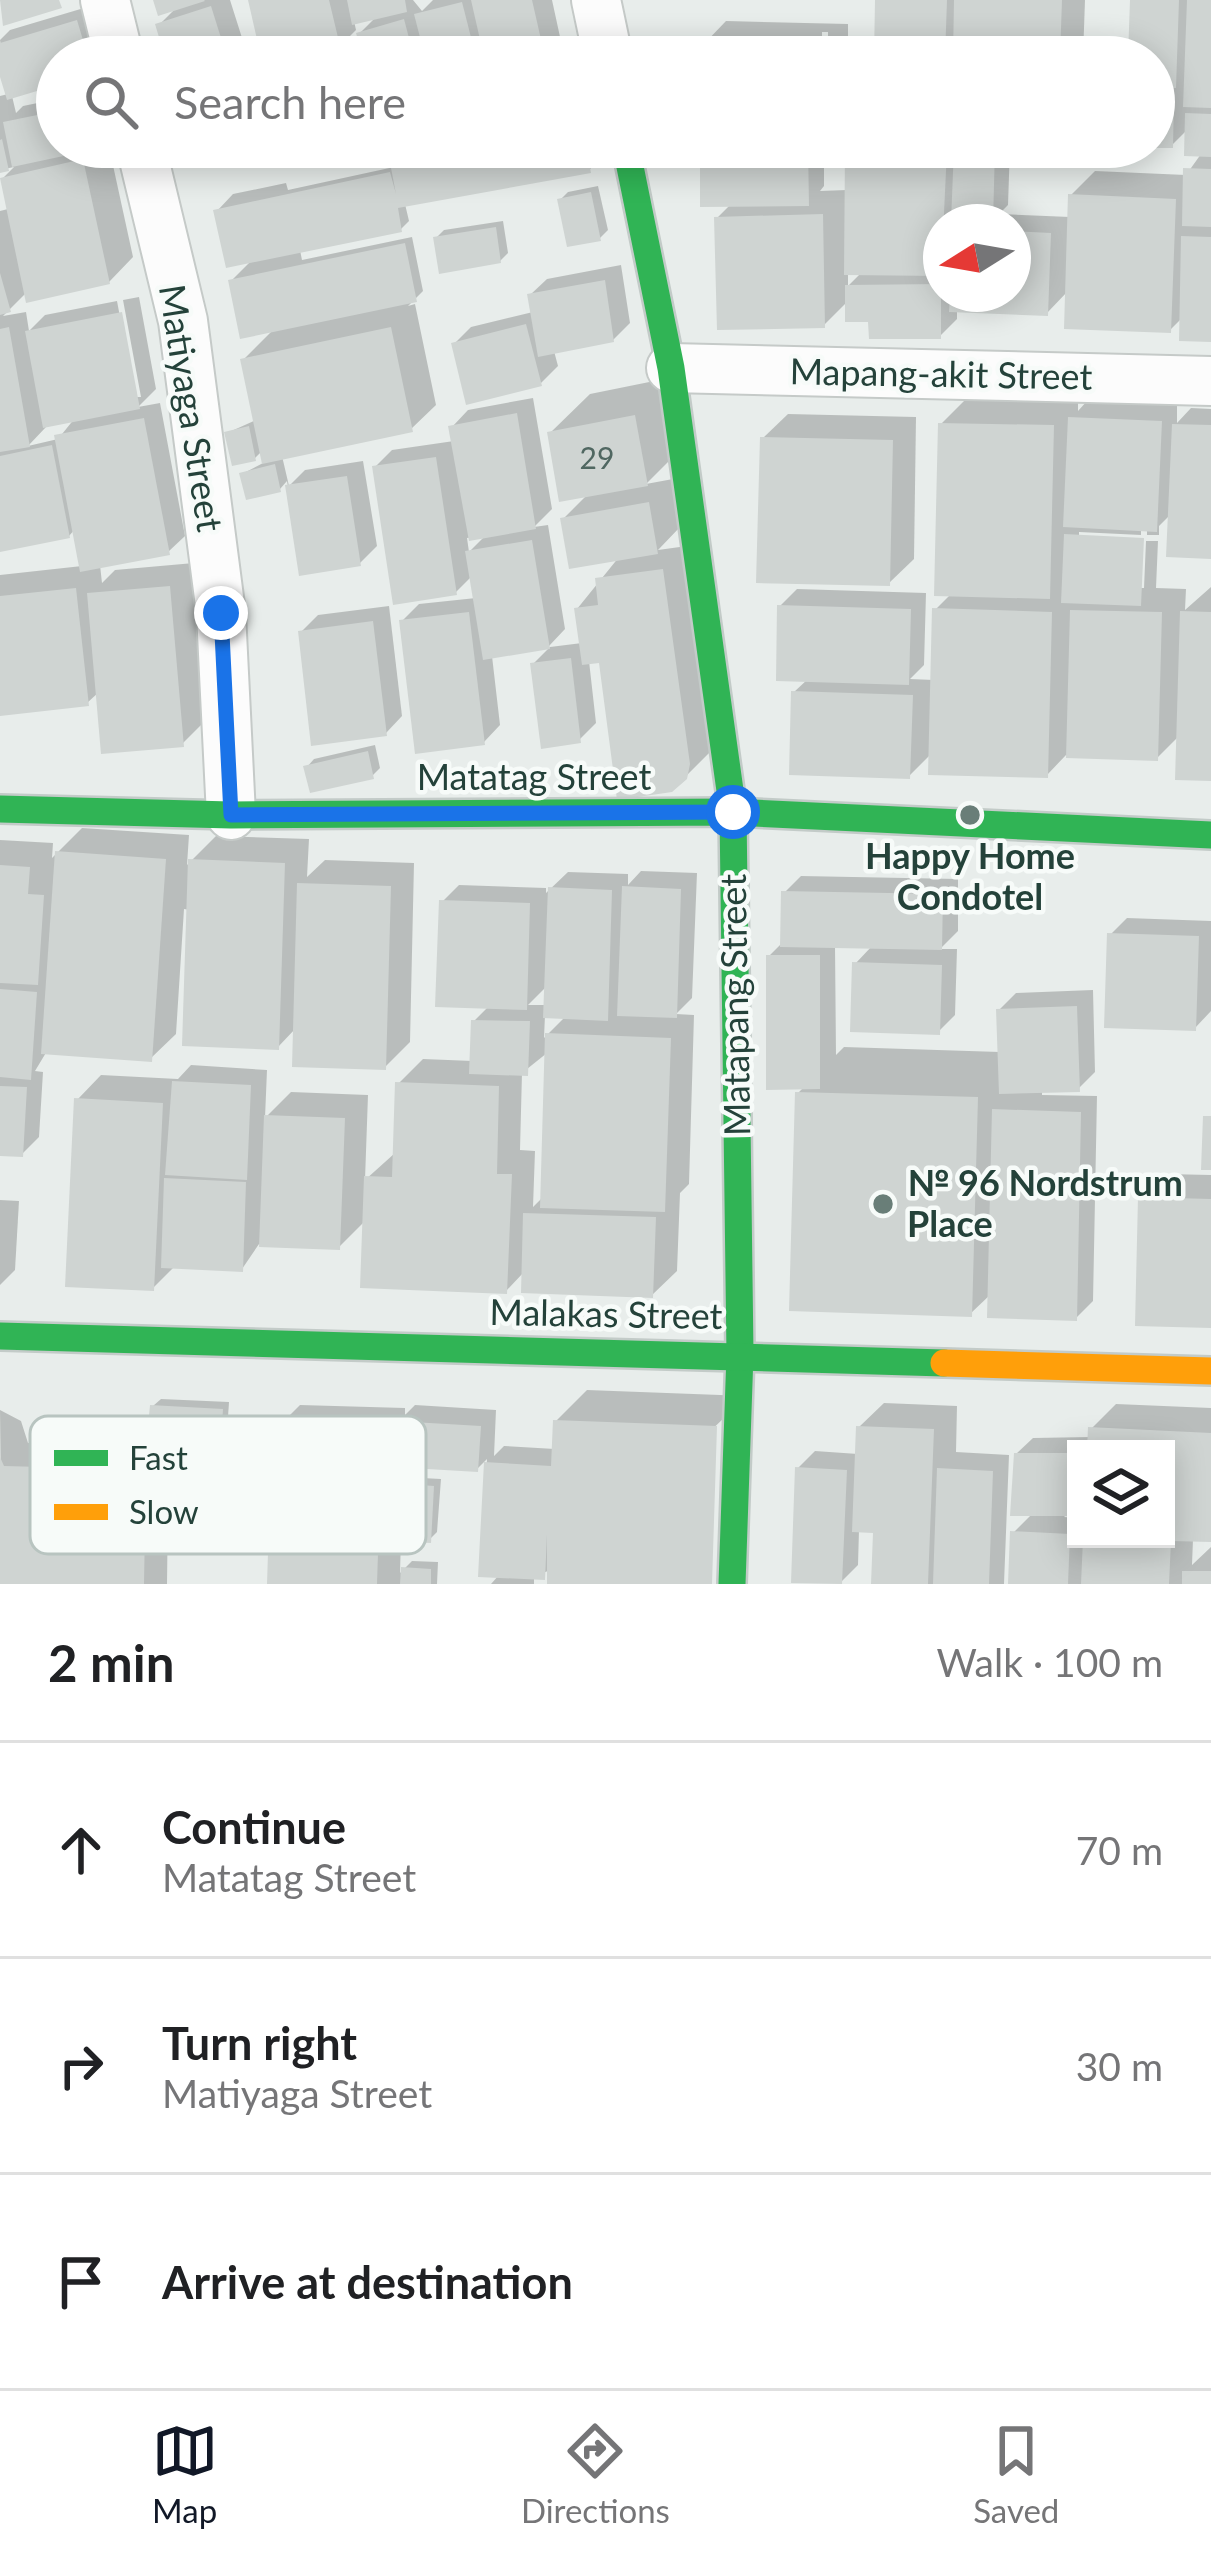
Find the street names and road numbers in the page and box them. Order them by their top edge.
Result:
street label: Matiyaga Street [151,281,233,535]
street label: Mapang-akit Street [789,348,1093,398]
street label: Matatag Street [417,754,651,798]
street label: Matapang Street [710,873,758,1136]
street label: Malakas Street [489,1289,723,1337]

